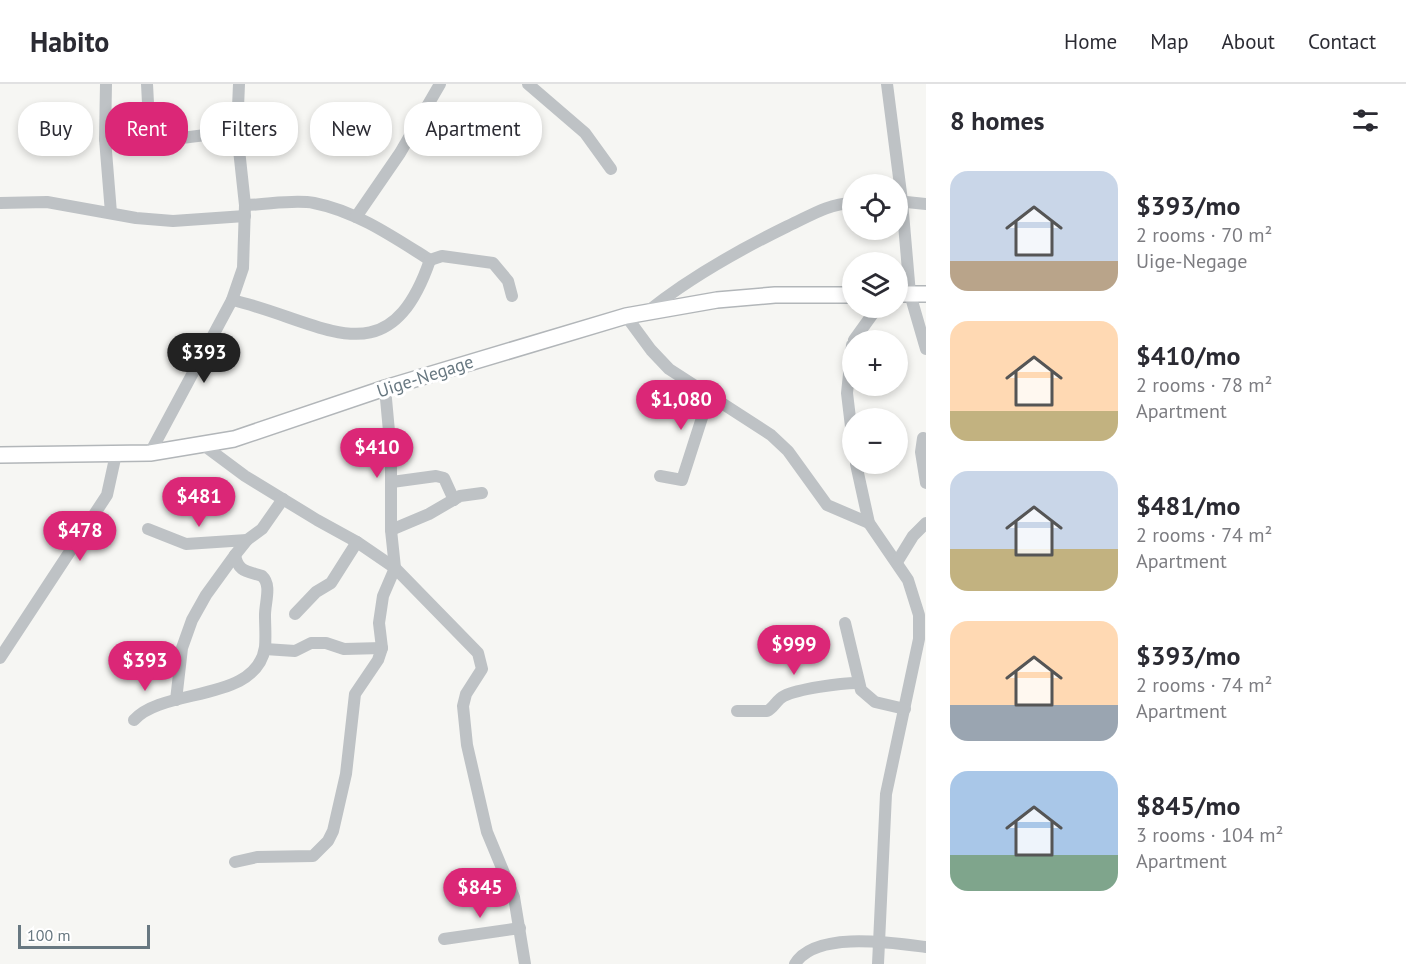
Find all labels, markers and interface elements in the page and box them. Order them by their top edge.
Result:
text: Habito [30,23,109,60]
text: Home [1064,28,1117,55]
text: Map [1150,28,1189,55]
text: About [1222,28,1275,55]
text: Contact [1308,28,1376,55]
chip: Buy [18,102,93,156]
chip: Rent [105,102,188,156]
chip: Filters [200,102,298,156]
chip: New [310,102,392,156]
chip: Apartment [404,102,542,156]
text: 8 homes [950,104,1045,137]
icon: filters [1349,104,1382,137]
map controls [842,174,908,474]
button: locate [842,174,908,240]
text: $393/mo [1136,189,1240,222]
icon: home [998,195,1070,267]
text: 2 rooms · 70 m² [1136,222,1272,248]
text: Uige-Negage [1136,248,1247,274]
button: layers [842,252,908,318]
button: + [842,330,908,396]
pin: $393 [168,333,240,384]
text: $393 [181,339,227,365]
text: $410/mo [1136,339,1240,372]
icon: home [998,345,1070,417]
street label: Uige-Negage [374,350,476,402]
text: 2 rooms · 78 m² [1136,372,1272,398]
pin: $1,080 [632,380,730,431]
text: $1,080 [650,386,712,412]
text: Apartment [1136,398,1227,424]
button: − [842,408,908,474]
pin: $410 [341,428,413,479]
text: $410 [354,434,400,460]
pin: $481 [163,477,235,528]
text: $481 [176,483,222,509]
text: $481/mo [1136,489,1240,522]
icon: home [998,495,1070,567]
pin: $478 [44,511,116,562]
text: $478 [57,517,103,543]
text: 2 rooms · 74 m² [1136,522,1272,548]
text: Apartment [1136,548,1227,574]
pin: $999 [758,625,830,676]
text: $999 [771,631,817,657]
text: $393/mo [1136,639,1240,672]
pin: $393 [109,641,181,692]
icon: home [998,645,1070,717]
text: $393 [122,647,168,673]
text: 2 rooms · 74 m² [1136,672,1272,698]
text: Apartment [1136,698,1227,724]
text: $845/mo [1136,789,1240,822]
icon: home [998,795,1070,867]
text: 3 rooms · 104 m² [1136,822,1283,848]
text: Apartment [1136,848,1227,874]
pin: $845 [444,868,516,919]
text: $845 [457,874,503,900]
scale bar [18,922,150,950]
text: 100 m [27,925,70,945]

